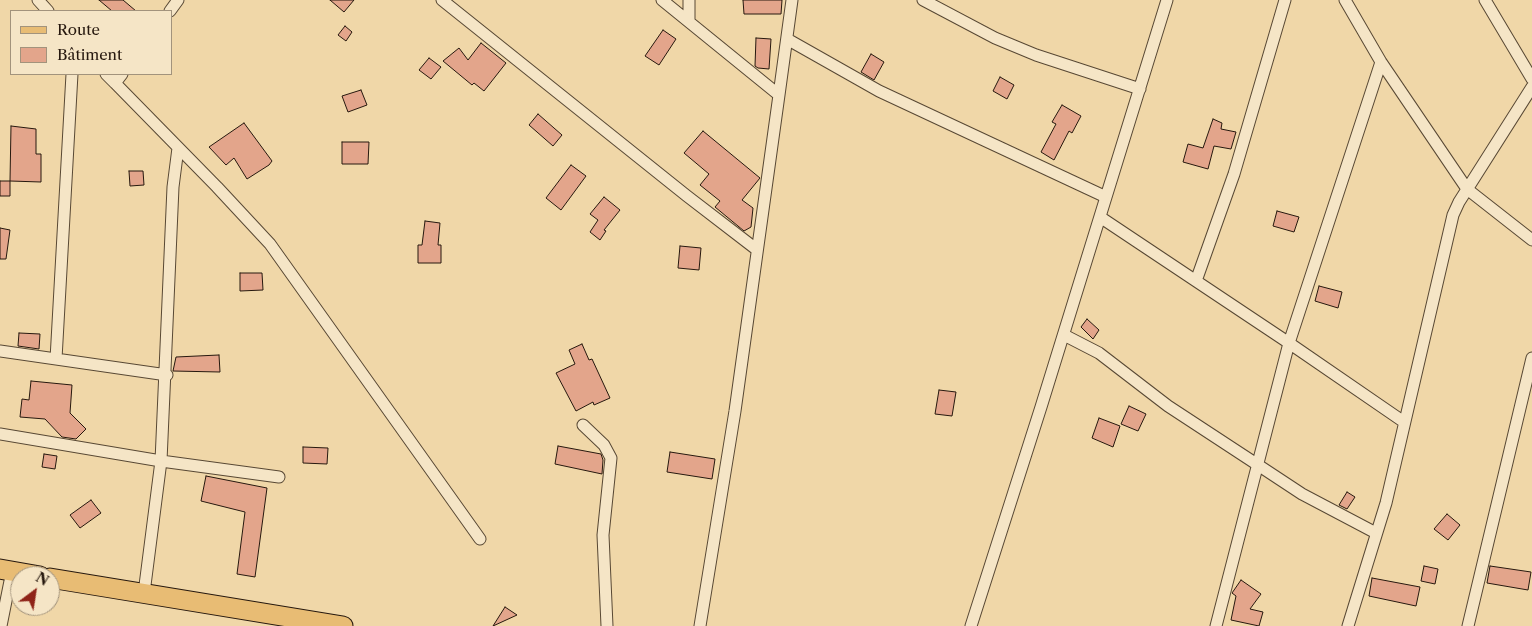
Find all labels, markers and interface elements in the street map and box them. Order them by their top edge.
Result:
legend [10,10,172,75]
text: Route [57,20,100,39]
text: Bâtiment [57,45,122,64]
north arrow [10,566,60,616]
text: N [32,568,52,590]

